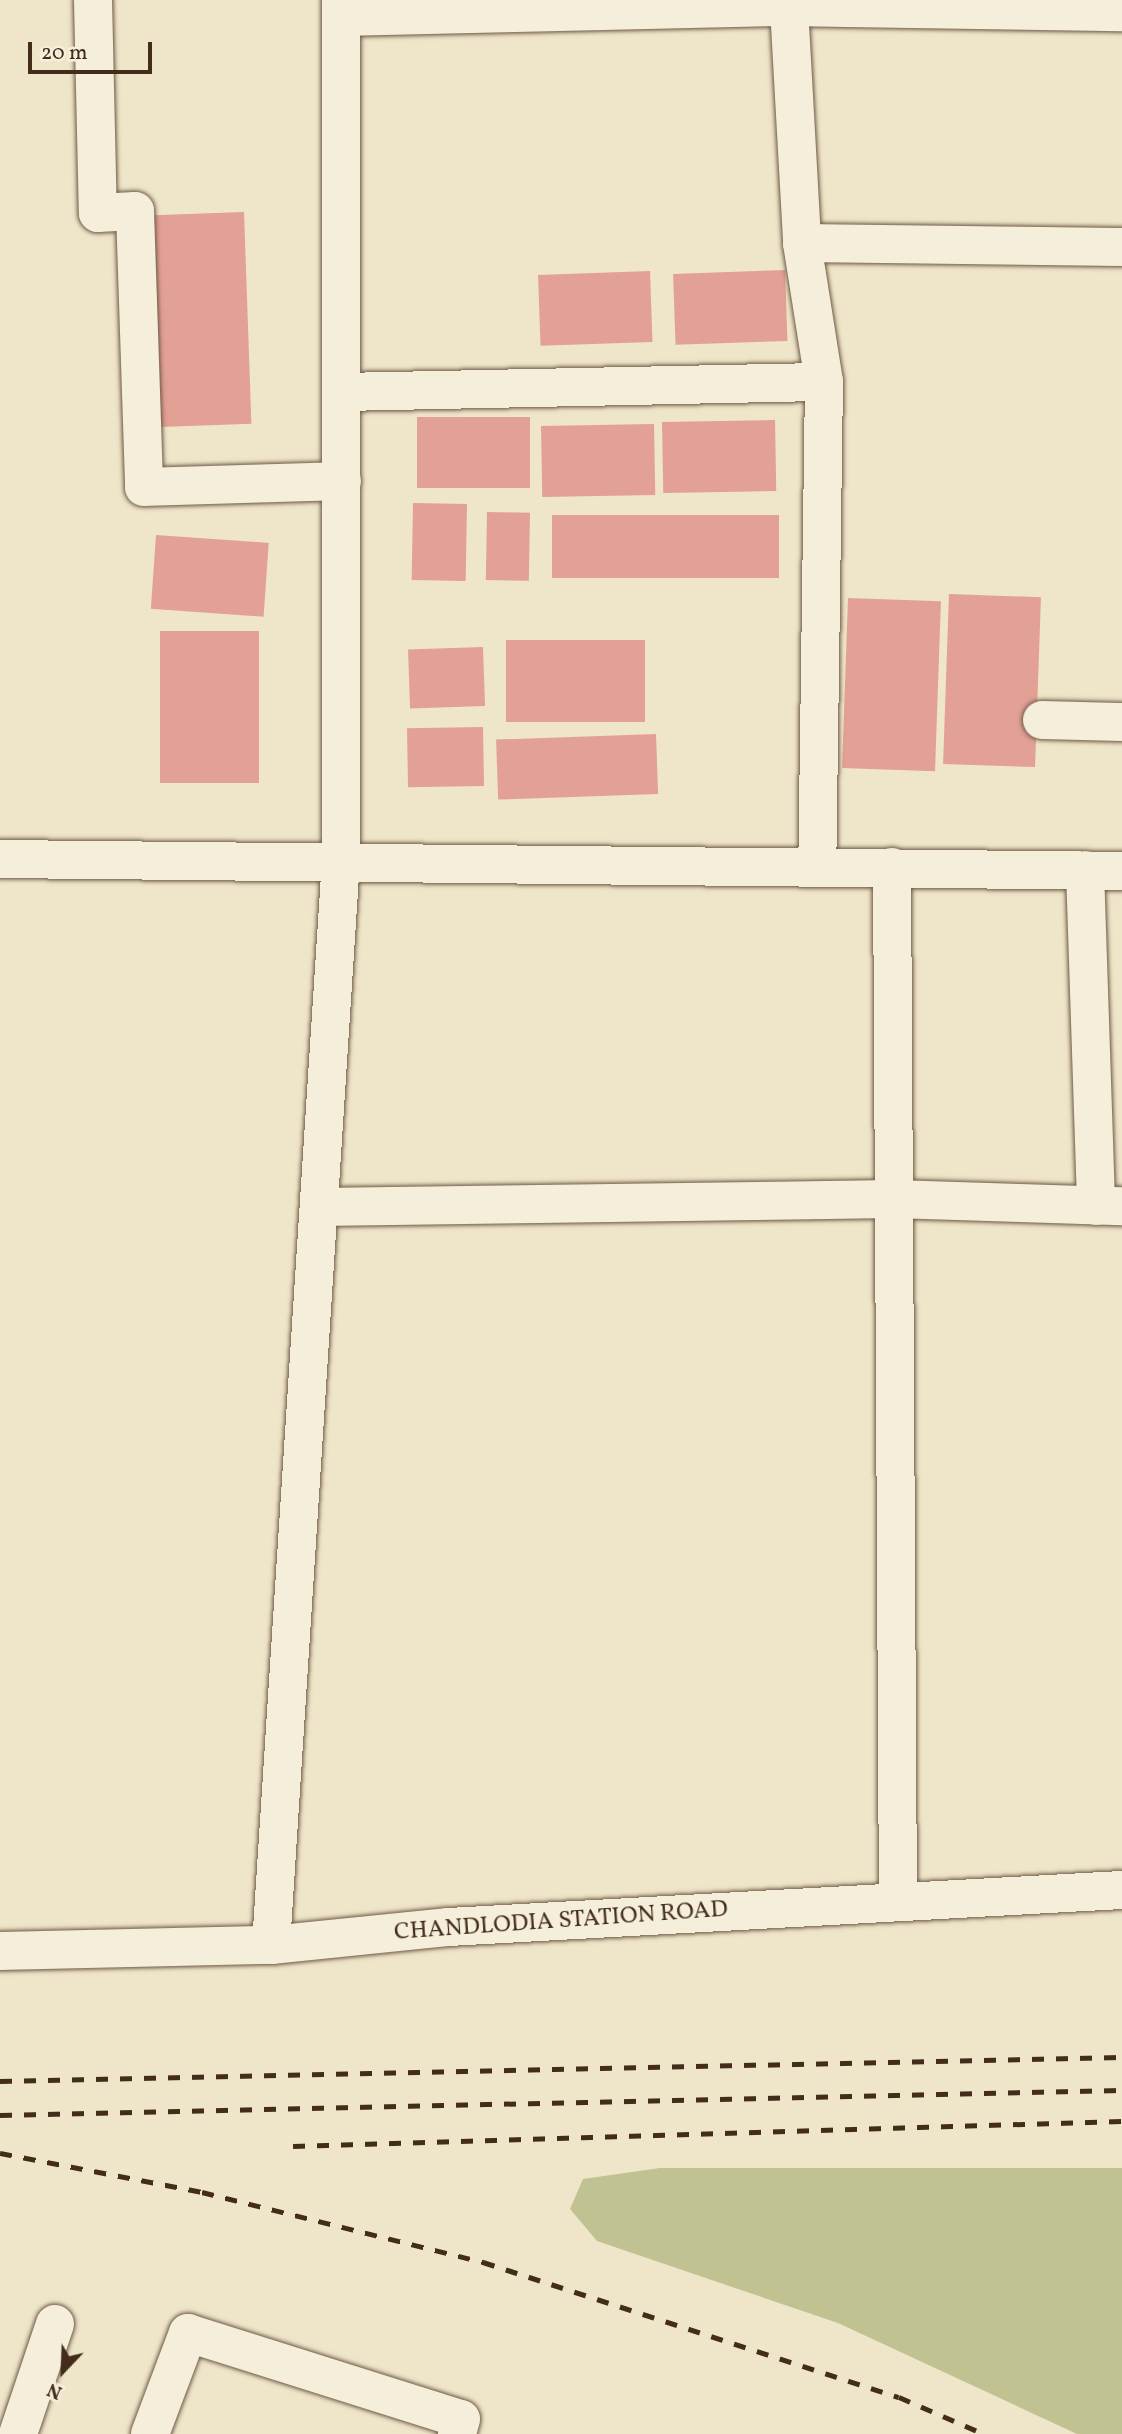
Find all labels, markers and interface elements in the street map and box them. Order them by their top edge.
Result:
scale bar [32,28,156,72]
text: 20 m [41,39,87,68]
street label: CHANDLODIA STATION ROAD [393,1896,729,1948]
north arrow [28,2336,98,2406]
text: N [43,2376,66,2405]

